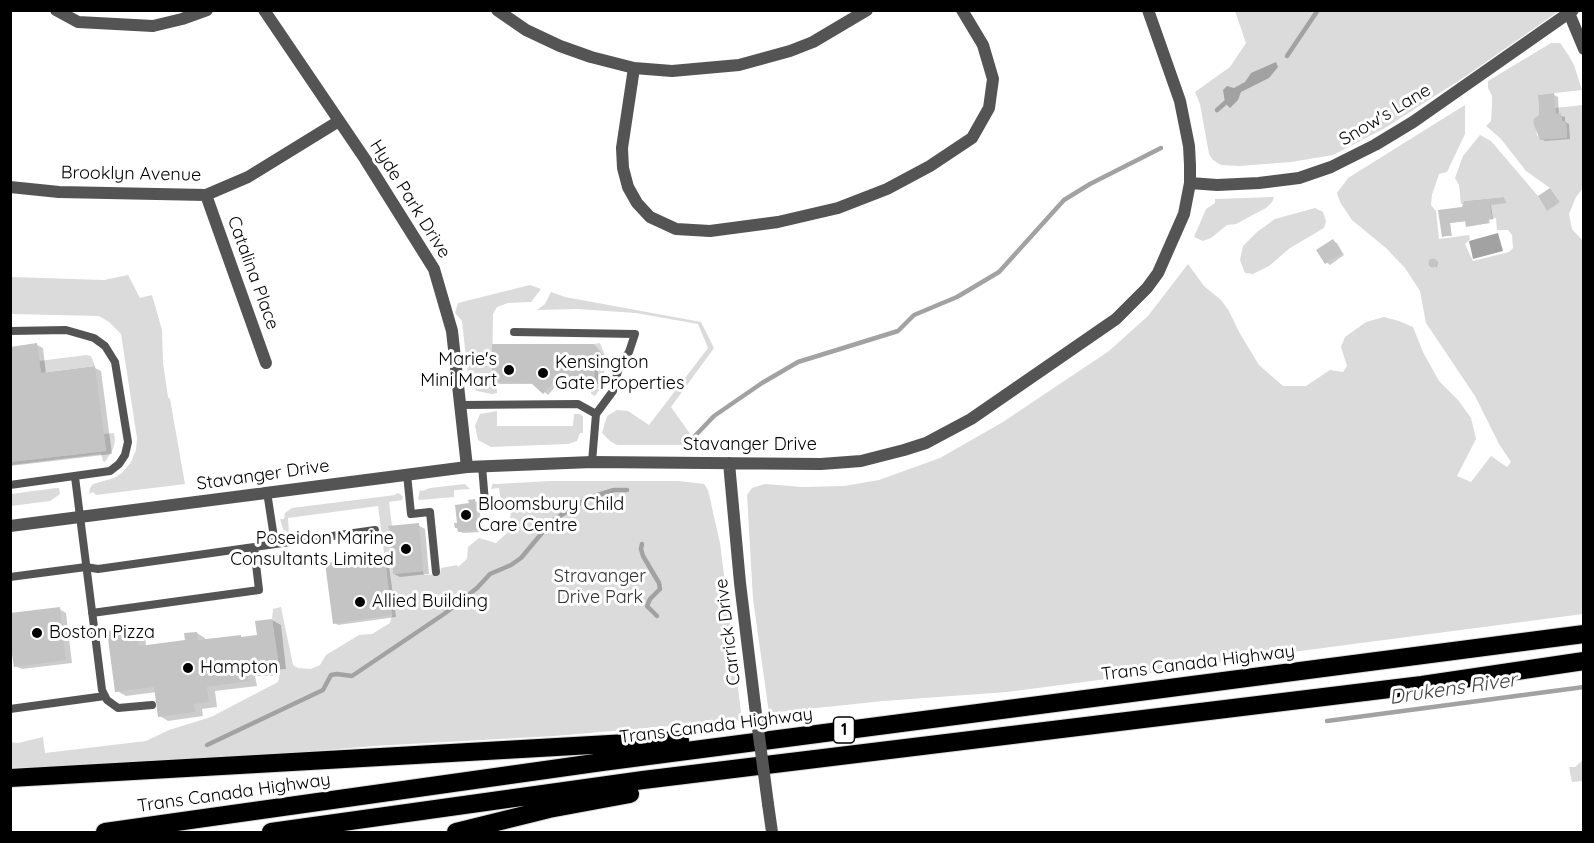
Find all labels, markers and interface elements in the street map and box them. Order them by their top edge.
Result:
street label: Snow's Lane [1335,79,1435,151]
street label: Hyde Park Drive [365,136,455,262]
street label: Brooklyn Avenue [61,162,201,186]
street label: Catalina Place [222,213,284,333]
place label: Marie's Mini Mart [420,349,497,392]
place label: Kensington Gate Properties [555,352,684,394]
marker: Marie's Mini Mart [502,363,516,377]
marker: Kensington Gate Properties [536,366,550,380]
street label: Stavanger Drive [683,434,817,456]
street label: Stavanger Drive [195,455,331,495]
place label: Bloomsbury Child Care Centre [478,494,624,536]
marker: Bloomsbury Child Care Centre [459,508,473,522]
place label: Poseidon Marine Consultants Limited [230,528,394,570]
marker: Poseidon Marine Consultants Limited [399,542,413,556]
park label: Stravanger Drive Park [554,566,646,608]
street label: Carrick Drive [711,577,745,687]
place label: Allied Building [372,591,488,613]
marker: Allied Building [353,595,367,609]
place label: Boston Pizza [49,622,155,644]
marker: Boston Pizza [30,626,44,640]
street label: Trans Canada Highway [1100,640,1296,686]
place label: Hampton [200,657,278,679]
marker: Hampton [181,661,195,675]
water label: Drukens River [1388,668,1518,710]
street label: Trans Canada Highway [618,703,814,749]
road number: 1 [834,717,854,743]
street label: Trans Canada Highway [136,769,332,817]

